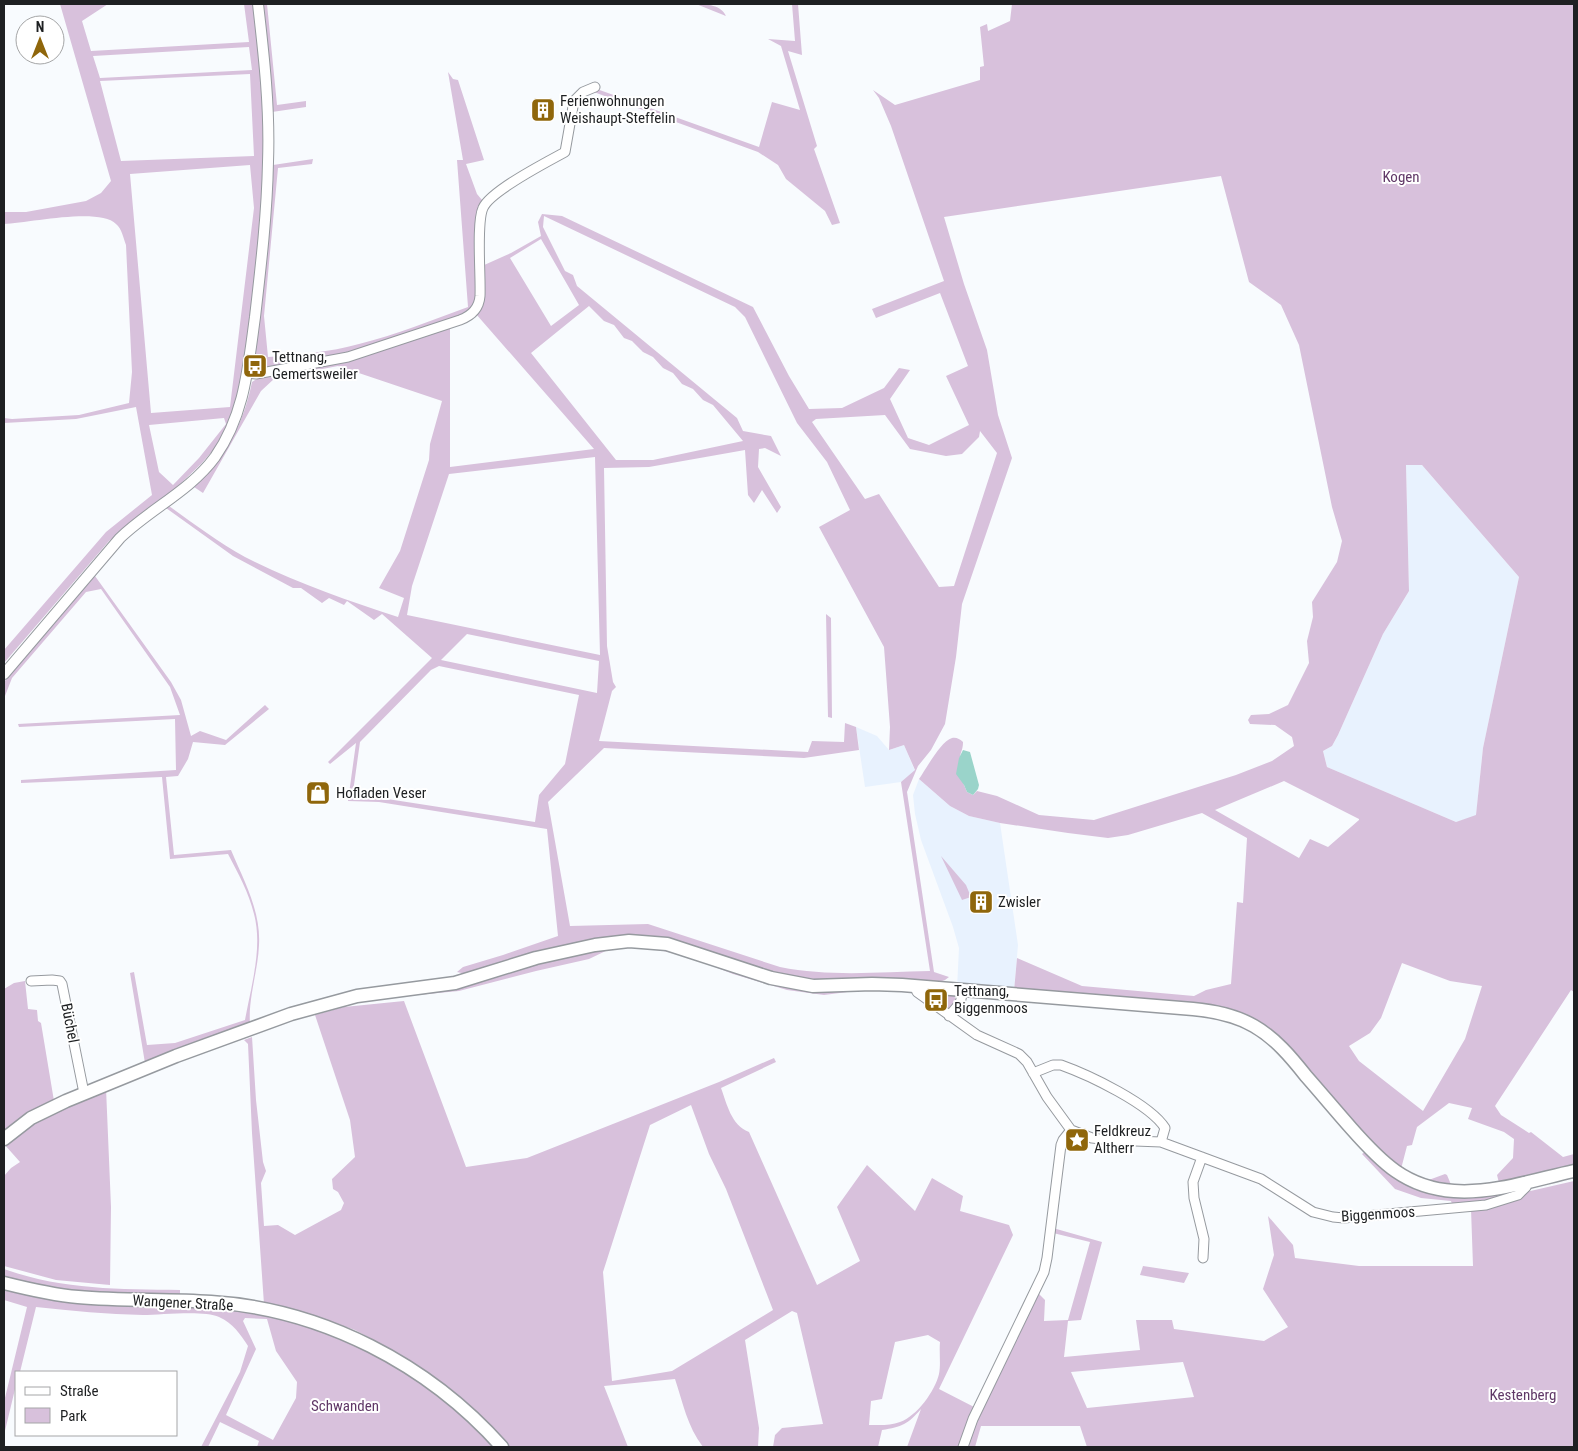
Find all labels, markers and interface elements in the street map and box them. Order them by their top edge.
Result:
north arrow [15,15,65,65]
text: N [36,19,44,35]
place label: Ferienwohnungen Weishaupt-Steffelin [560,92,676,127]
building icon: Ferienwohnungen Weishaupt-Steffelin [530,97,556,123]
park label: Kogen [1382,168,1420,186]
place label: Tettnang, Gemertsweiler [272,348,358,383]
bus stop icon: Tettnang, Gemertsweiler [242,353,268,379]
shop icon: Hofladen Veser [305,780,331,806]
place label: Hofladen Veser [336,784,427,802]
building icon: Zwisler [968,889,994,915]
place label: Zwisler [998,893,1041,911]
place label: Tettnang, Biggenmoos [954,982,1028,1017]
bus stop icon: Tettnang, Biggenmoos [923,987,949,1013]
street label: Büchel [57,1002,83,1044]
place label: Feldkreuz Altherr [1094,1122,1151,1157]
place icon: Feldkreuz Altherr [1064,1127,1090,1153]
street label: Biggenmoos [1341,1202,1416,1226]
street label: Wangener Straße [132,1291,234,1315]
legend [15,1371,178,1436]
text: Straße [60,1382,99,1400]
park label: Kestenberg [1490,1386,1556,1404]
park label: Schwanden [311,1397,379,1415]
text: Park [60,1407,87,1425]

